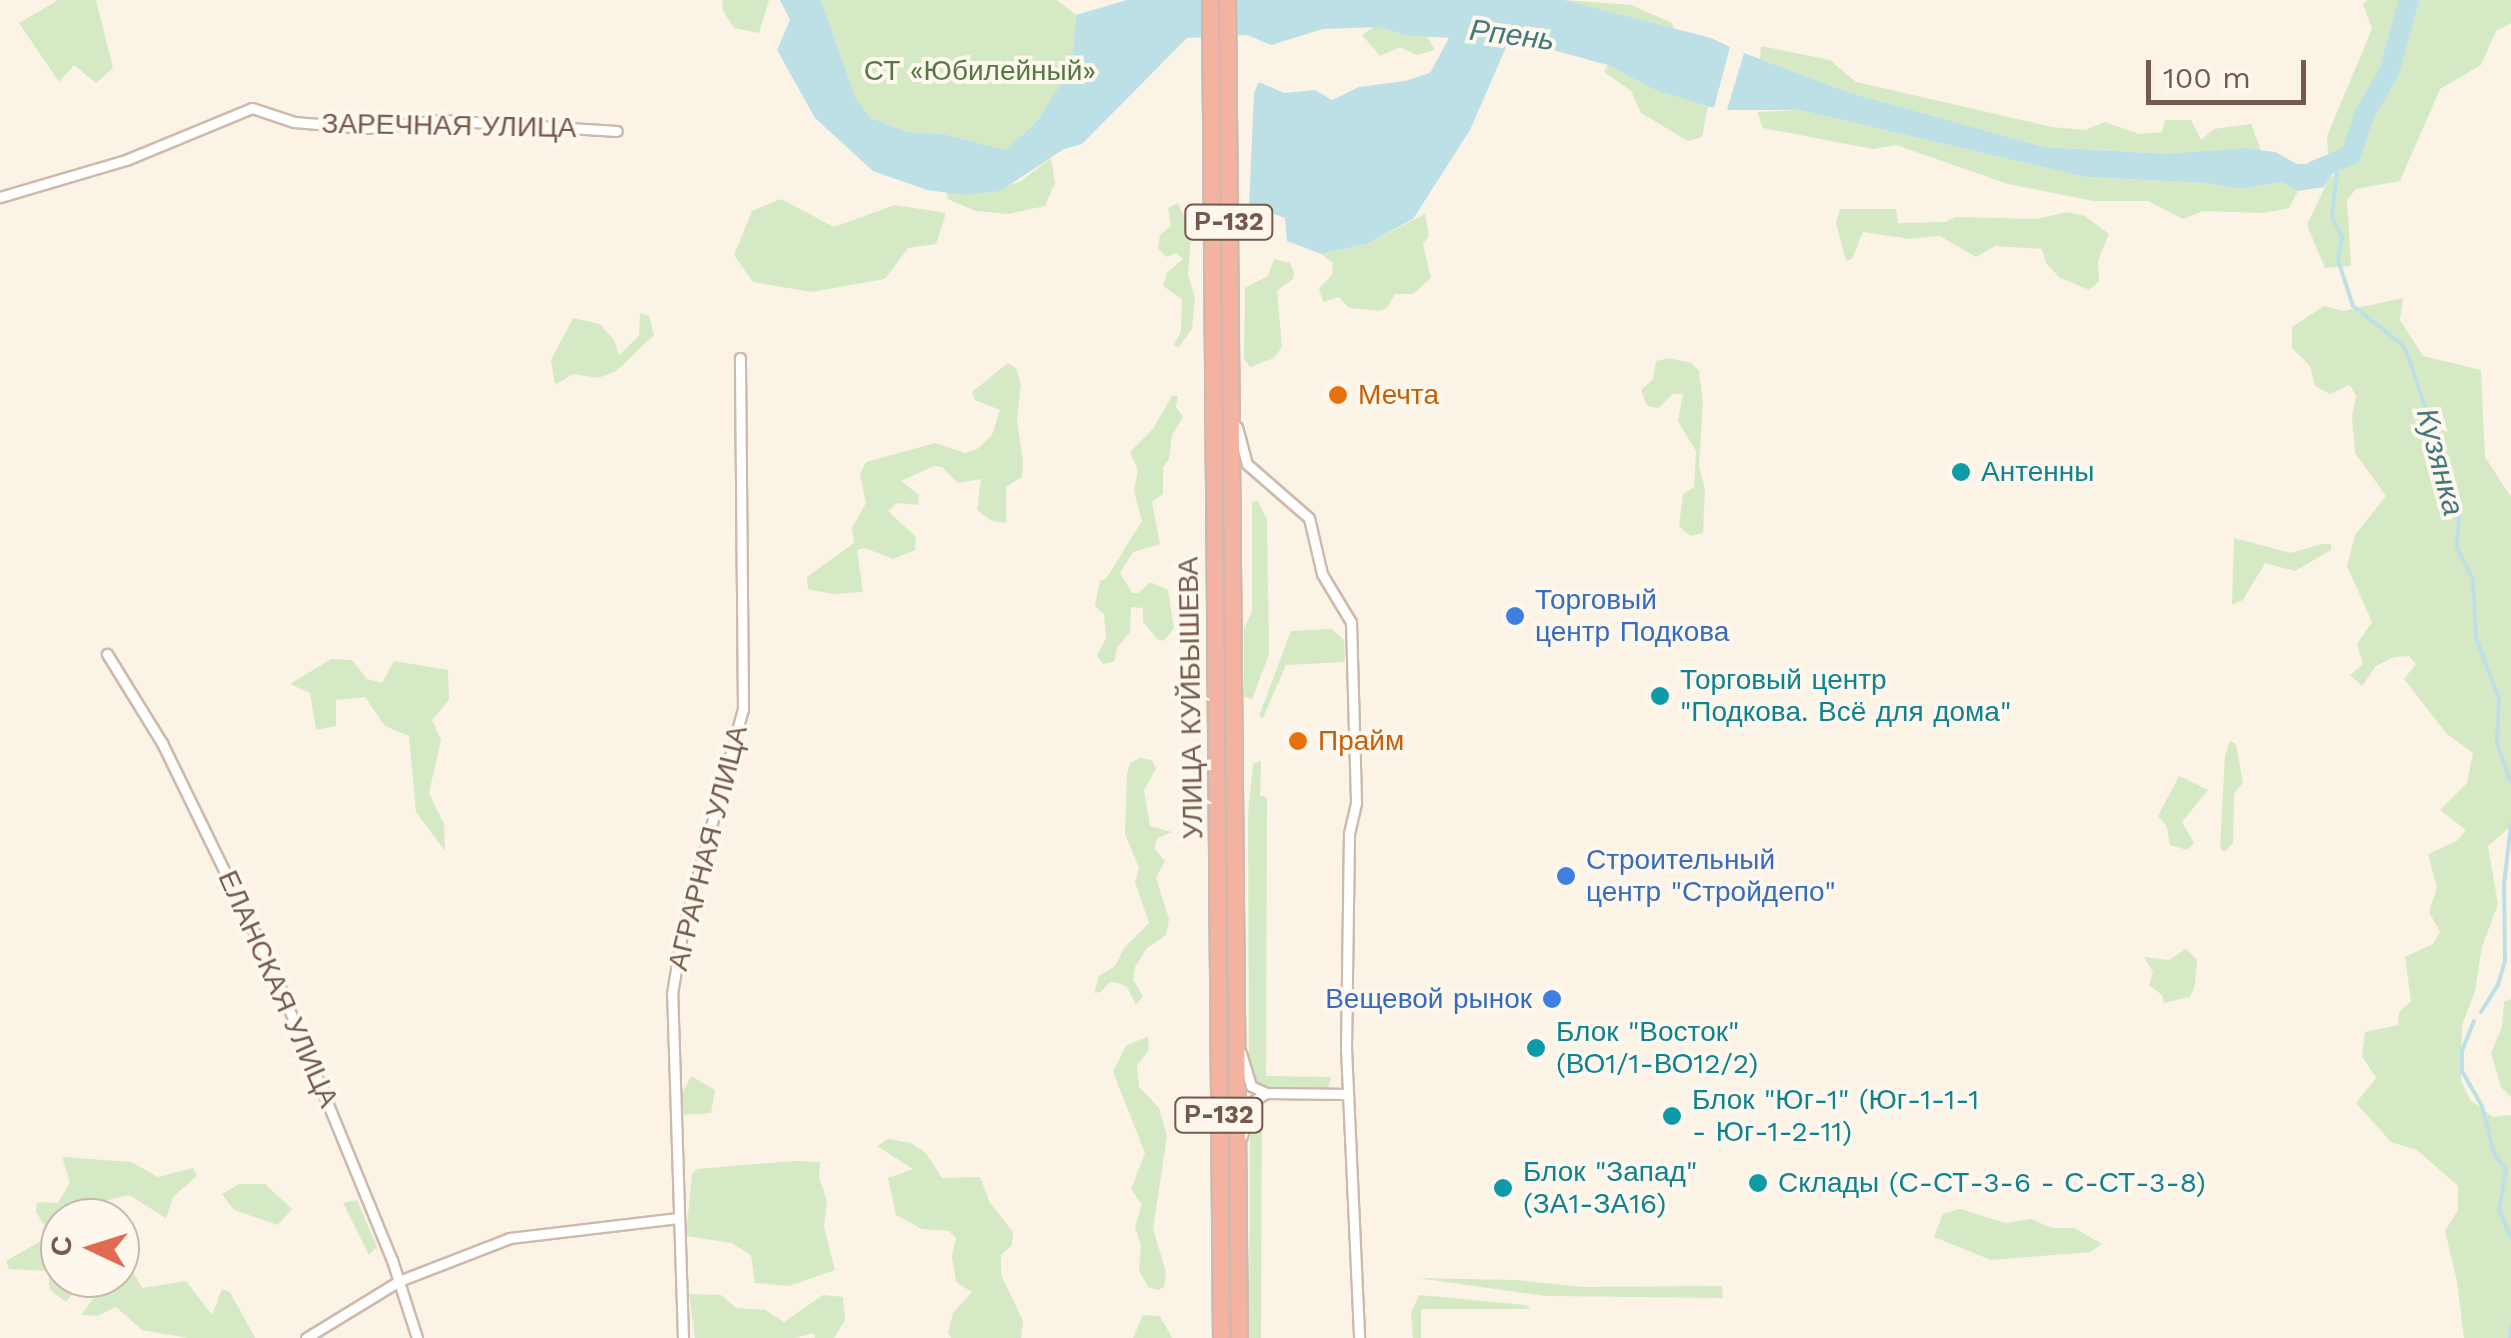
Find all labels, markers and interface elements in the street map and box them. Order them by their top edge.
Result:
water label: Рпень [1467,12,1557,58]
scale bar [2151,40,2311,102]
park label: СТ «Юбилейный» [864,54,1096,88]
text: 100 m [2163,60,2251,95]
street label: ЗАРЕЧНАЯ УЛИЦА [321,107,577,145]
road number: Р-132 [1184,202,1274,242]
place label: Мечта [1358,378,1439,412]
marker: Мечта [1327,384,1349,406]
water label: Кузянка [2408,404,2472,520]
place label: Антенны [1981,455,2094,489]
marker: Антенны [1950,461,1972,483]
street label: УЛИЦА КУЙБЫШЕВА [1172,556,1210,840]
place label: Торговый центр Подкова [1535,583,1729,649]
marker: Торговый центр Подкова [1504,605,1526,627]
place label: Торговый центр "Подкова. Всё для дома" [1680,663,2011,729]
marker: Торговый центр "Подкова. Всё для дома" [1649,685,1671,707]
street label: АГРАРНАЯ УЛИЦА [661,722,755,974]
place label: Прайм [1318,724,1404,758]
marker: Прайм [1287,730,1309,752]
place label: Строительный центр "Стройдепо" [1586,843,1836,909]
street label: ЕЛАНСКАЯ УЛИЦА [211,865,345,1113]
marker: Строительный центр "Стройдепо" [1555,865,1577,887]
place label: Вещевой рынок [1325,982,1532,1016]
marker: Вещевой рынок [1541,988,1563,1010]
place label: Блок "Восток" (ВО1/1-ВО12/2) [1556,1015,1758,1081]
marker: Блок "Восток" (ВО1/1-ВО12/2) [1525,1037,1547,1059]
place label: Блок "Юг-1" (Юг-1-1-1 - Юг-1-2-11) [1692,1083,1979,1149]
road number: Р-132 [1174,1095,1264,1135]
marker: Блок "Юг-1" (Юг-1-1-1 - Юг-1-2-11) [1661,1105,1683,1127]
place label: Блок "Запад" (ЗА1-ЗА16) [1523,1155,1697,1221]
place label: Склады (С-СТ-3-6 - С-СТ-3-8) [1778,1166,2206,1200]
marker: Склады (С-СТ-3-6 - С-СТ-3-8) [1747,1172,1769,1194]
marker: Блок "Запад" (ЗА1-ЗА16) [1492,1177,1514,1199]
north arrow [40,1198,140,1298]
text: С [44,1235,79,1257]

